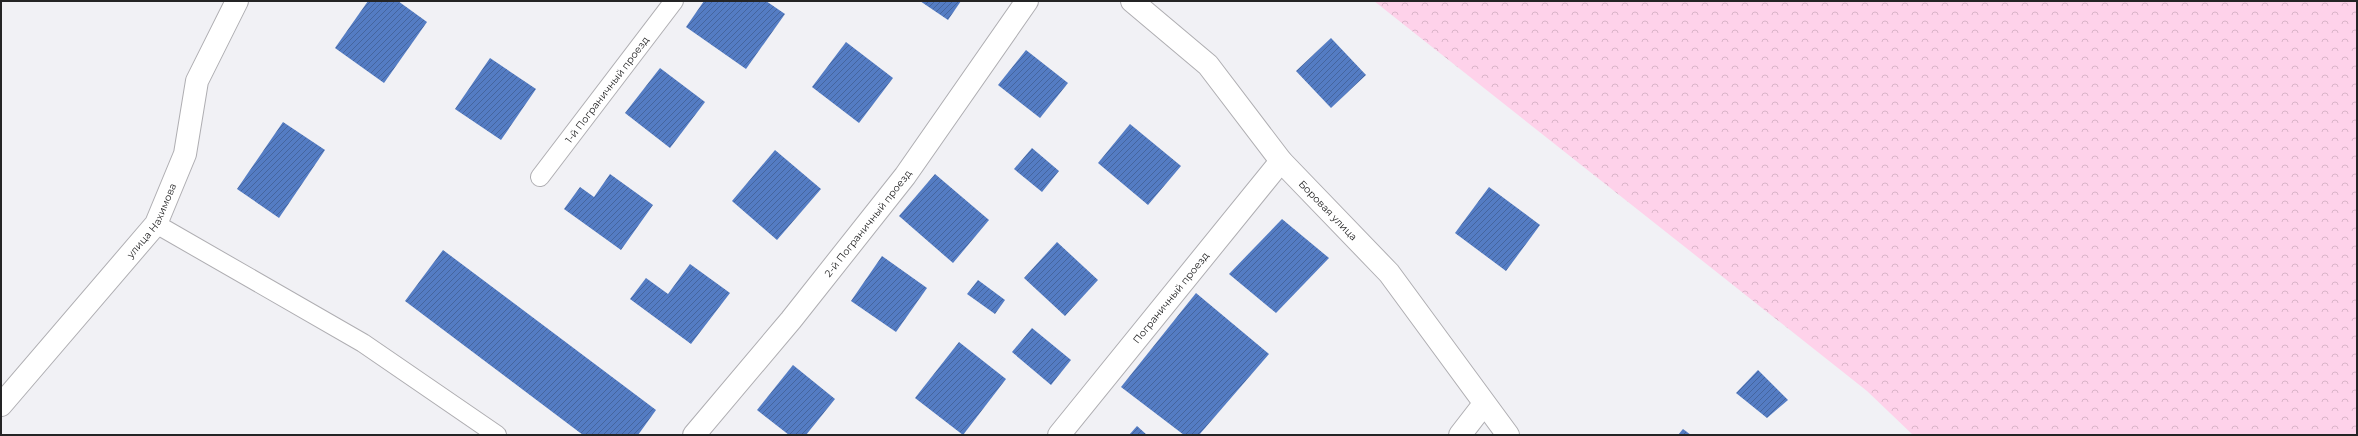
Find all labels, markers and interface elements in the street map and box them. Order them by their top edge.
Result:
street label: 1-й Пограничный проезд [562,33,652,145]
street label: 2-й Пограничный проезд [821,167,914,279]
street label: Боровая улица [1296,177,1360,243]
street label: улица Нахимова [123,181,179,261]
street label: Пограничный проезд [1130,249,1212,346]

